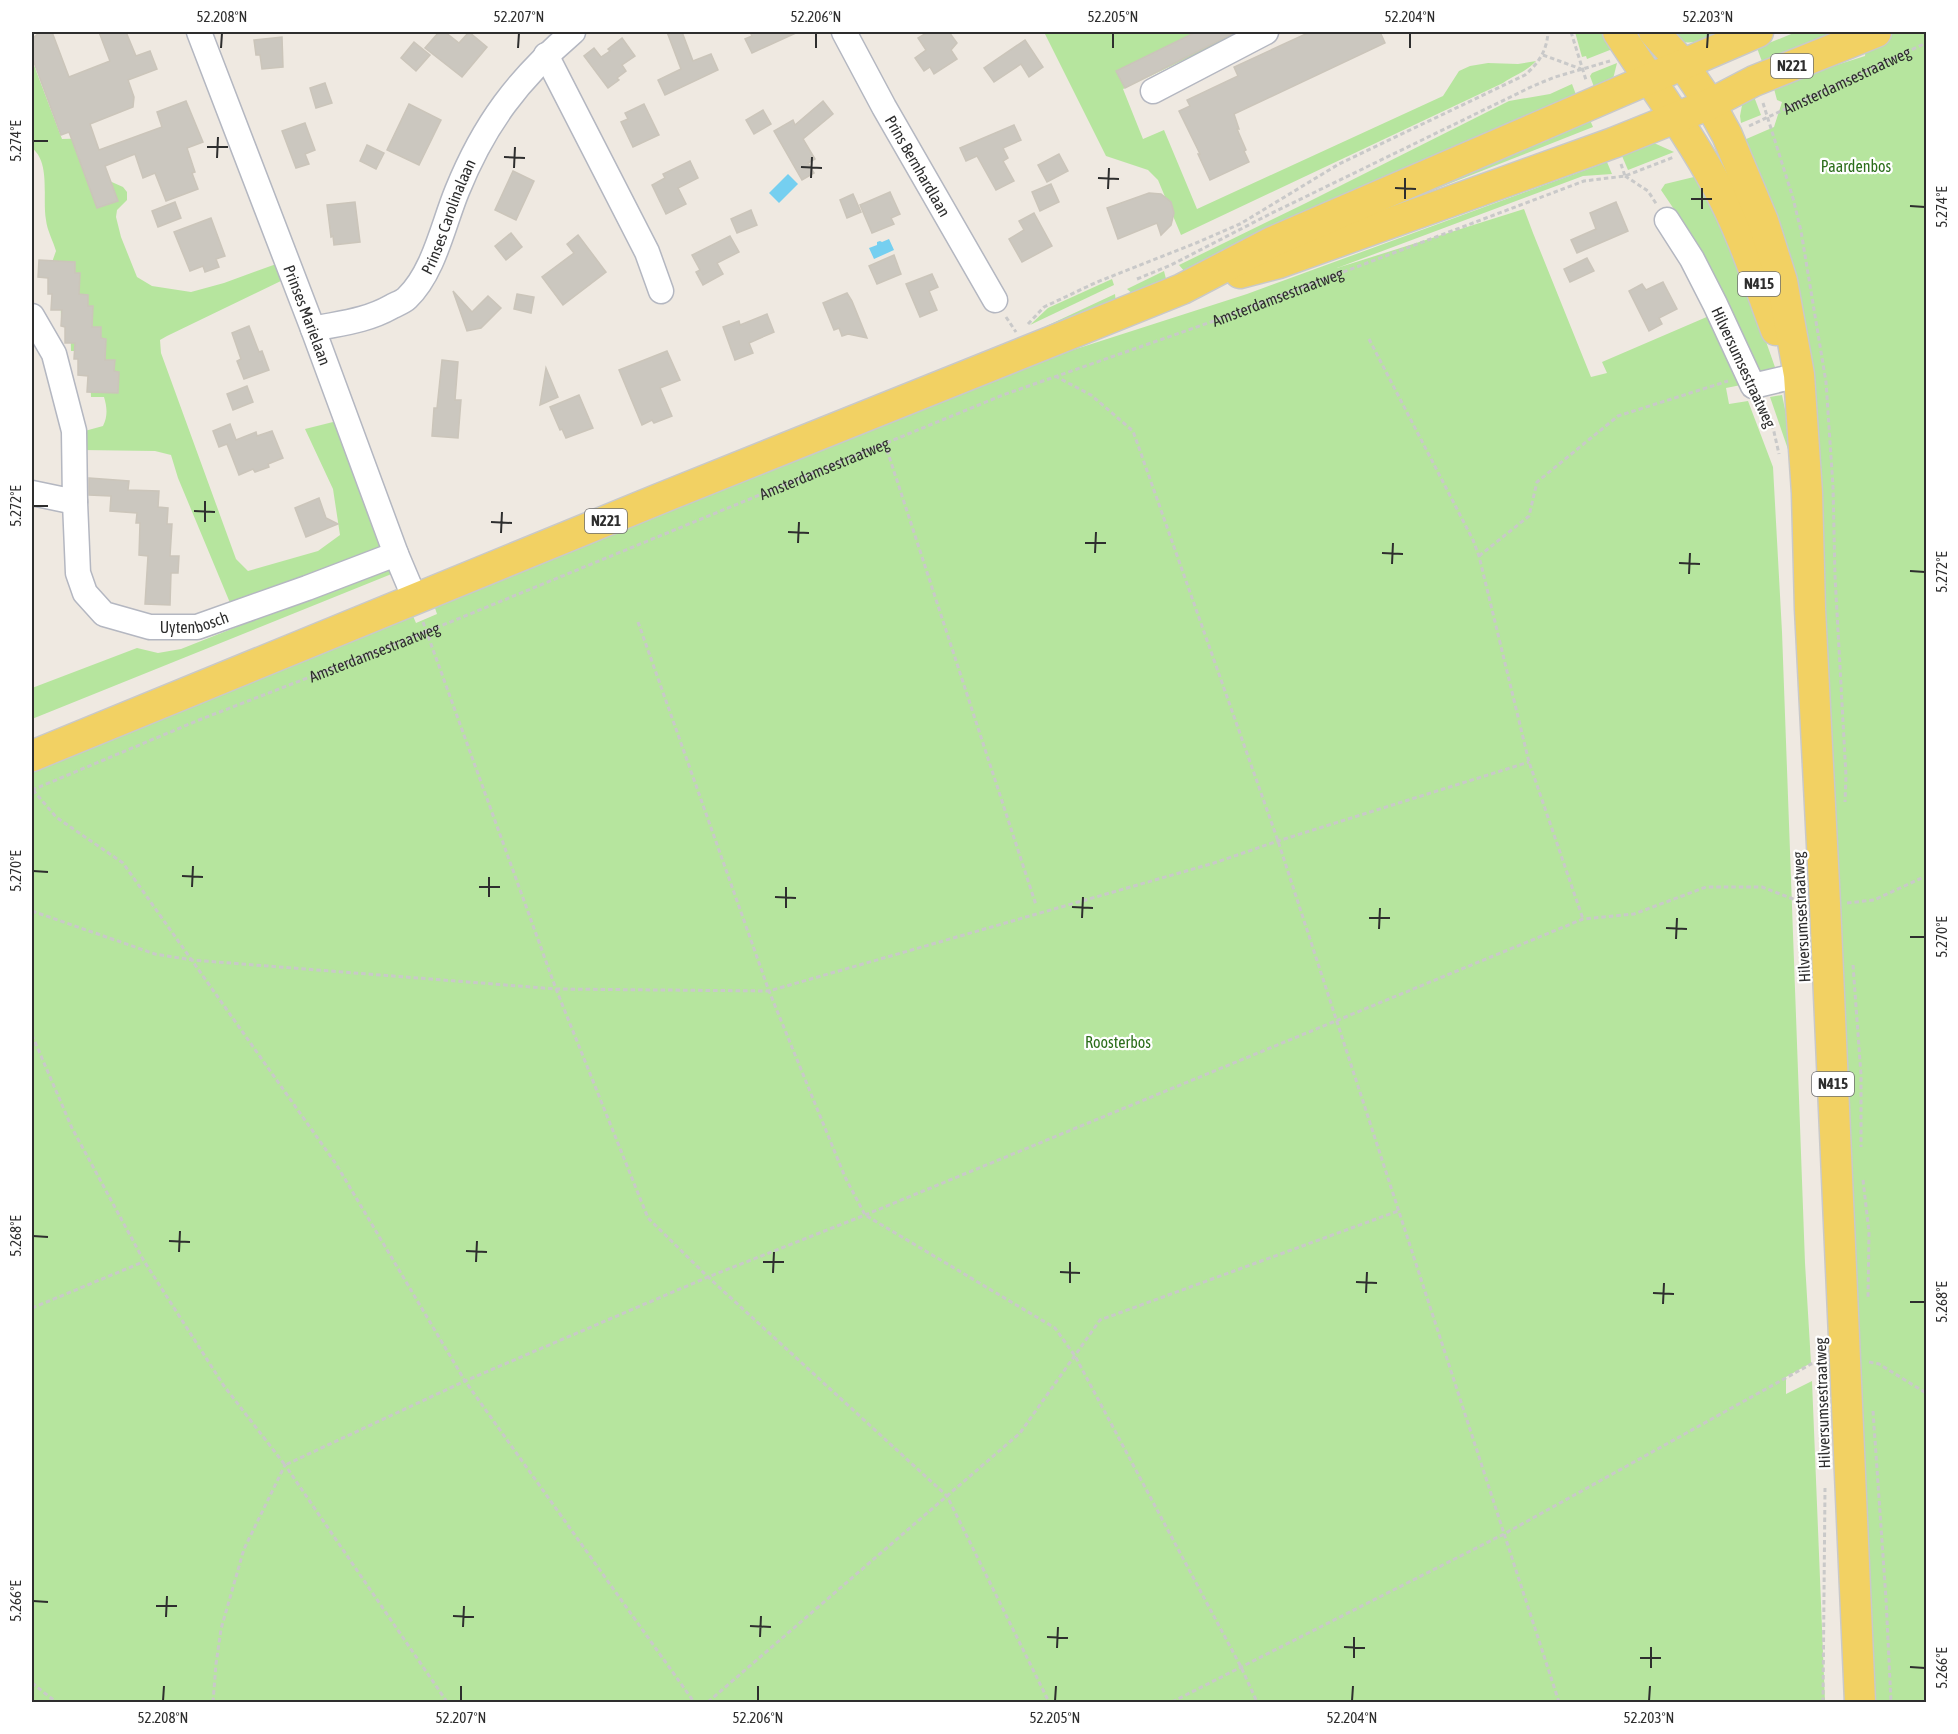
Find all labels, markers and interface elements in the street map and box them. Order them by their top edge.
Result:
text: 52.208°N [197,8,247,25]
text: 52.207°N [494,8,544,25]
text: 52.206°N [791,8,841,25]
text: 52.205°N [1088,8,1138,25]
text: 52.204°N [1385,8,1435,25]
text: 52.203°N [1683,8,1733,25]
street label: Amsterdamsestraatweg [1780,43,1914,118]
road number: N221 [1771,54,1813,78]
street label: Prins Bernhardlaan [882,112,954,220]
text: 5.274°E [7,120,24,162]
street label: Prinses Carolinalaan [417,156,479,277]
park label: Paardenbos [1821,157,1892,175]
text: 5.274°E [1933,186,1950,228]
street label: Prinses Marielaan [280,262,334,367]
street label: Amsterdamsestraatweg [1210,264,1346,330]
road number: N415 [1738,272,1780,296]
street label: Hilversumsestraatweg [1707,304,1780,431]
street label: Amsterdamsestraatweg [757,434,892,503]
text: 5.272°E [7,485,24,527]
road number: N221 [585,509,627,533]
text: 5.272°E [1933,551,1950,593]
street label: Uytenbosch [160,608,231,637]
street label: Amsterdamsestraatweg [306,618,443,686]
text: 5.270°E [7,850,24,892]
street label: Hilversumsestraatweg [1789,851,1814,983]
text: 5.270°E [1933,916,1950,958]
park label: Roosterbos [1085,1033,1151,1051]
road number: N415 [1812,1072,1854,1096]
text: 5.268°E [7,1215,24,1257]
text: 5.268°E [1933,1281,1950,1323]
street label: Hilversumsestraatweg [1811,1337,1834,1469]
text: 5.266°E [7,1580,24,1622]
text: 5.266°E [1933,1647,1950,1689]
text: 52.208°N [138,1709,188,1726]
text: 52.207°N [436,1709,486,1726]
text: 52.206°N [733,1709,783,1726]
text: 52.205°N [1030,1709,1080,1726]
text: 52.204°N [1327,1709,1377,1726]
text: 52.203°N [1624,1709,1674,1726]

